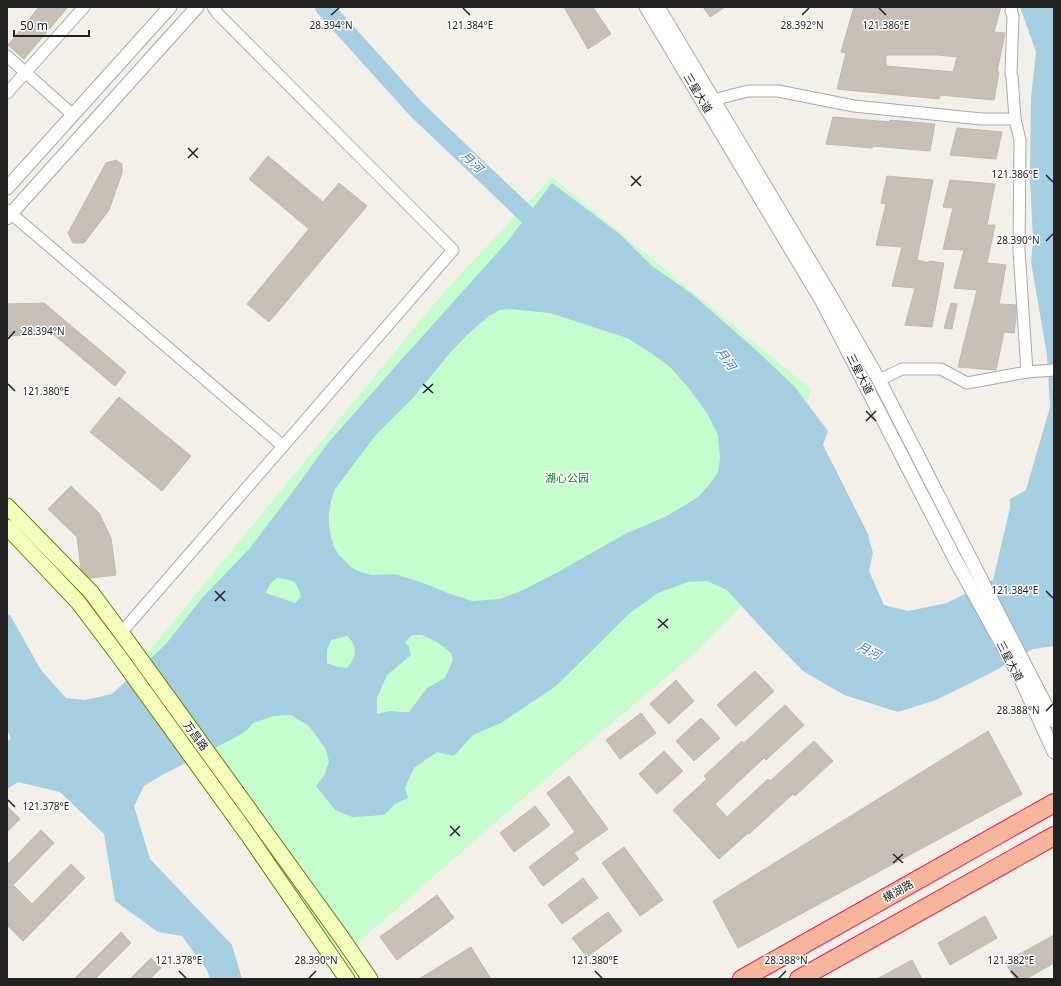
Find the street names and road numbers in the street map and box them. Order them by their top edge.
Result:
street label: 三星大道 [681,70,716,115]
street label: 三星大道 [844,351,877,397]
street label: 三星大道 [993,638,1027,684]
street label: 万昌路 [181,718,212,753]
street label: 横湖路 [880,876,916,905]

